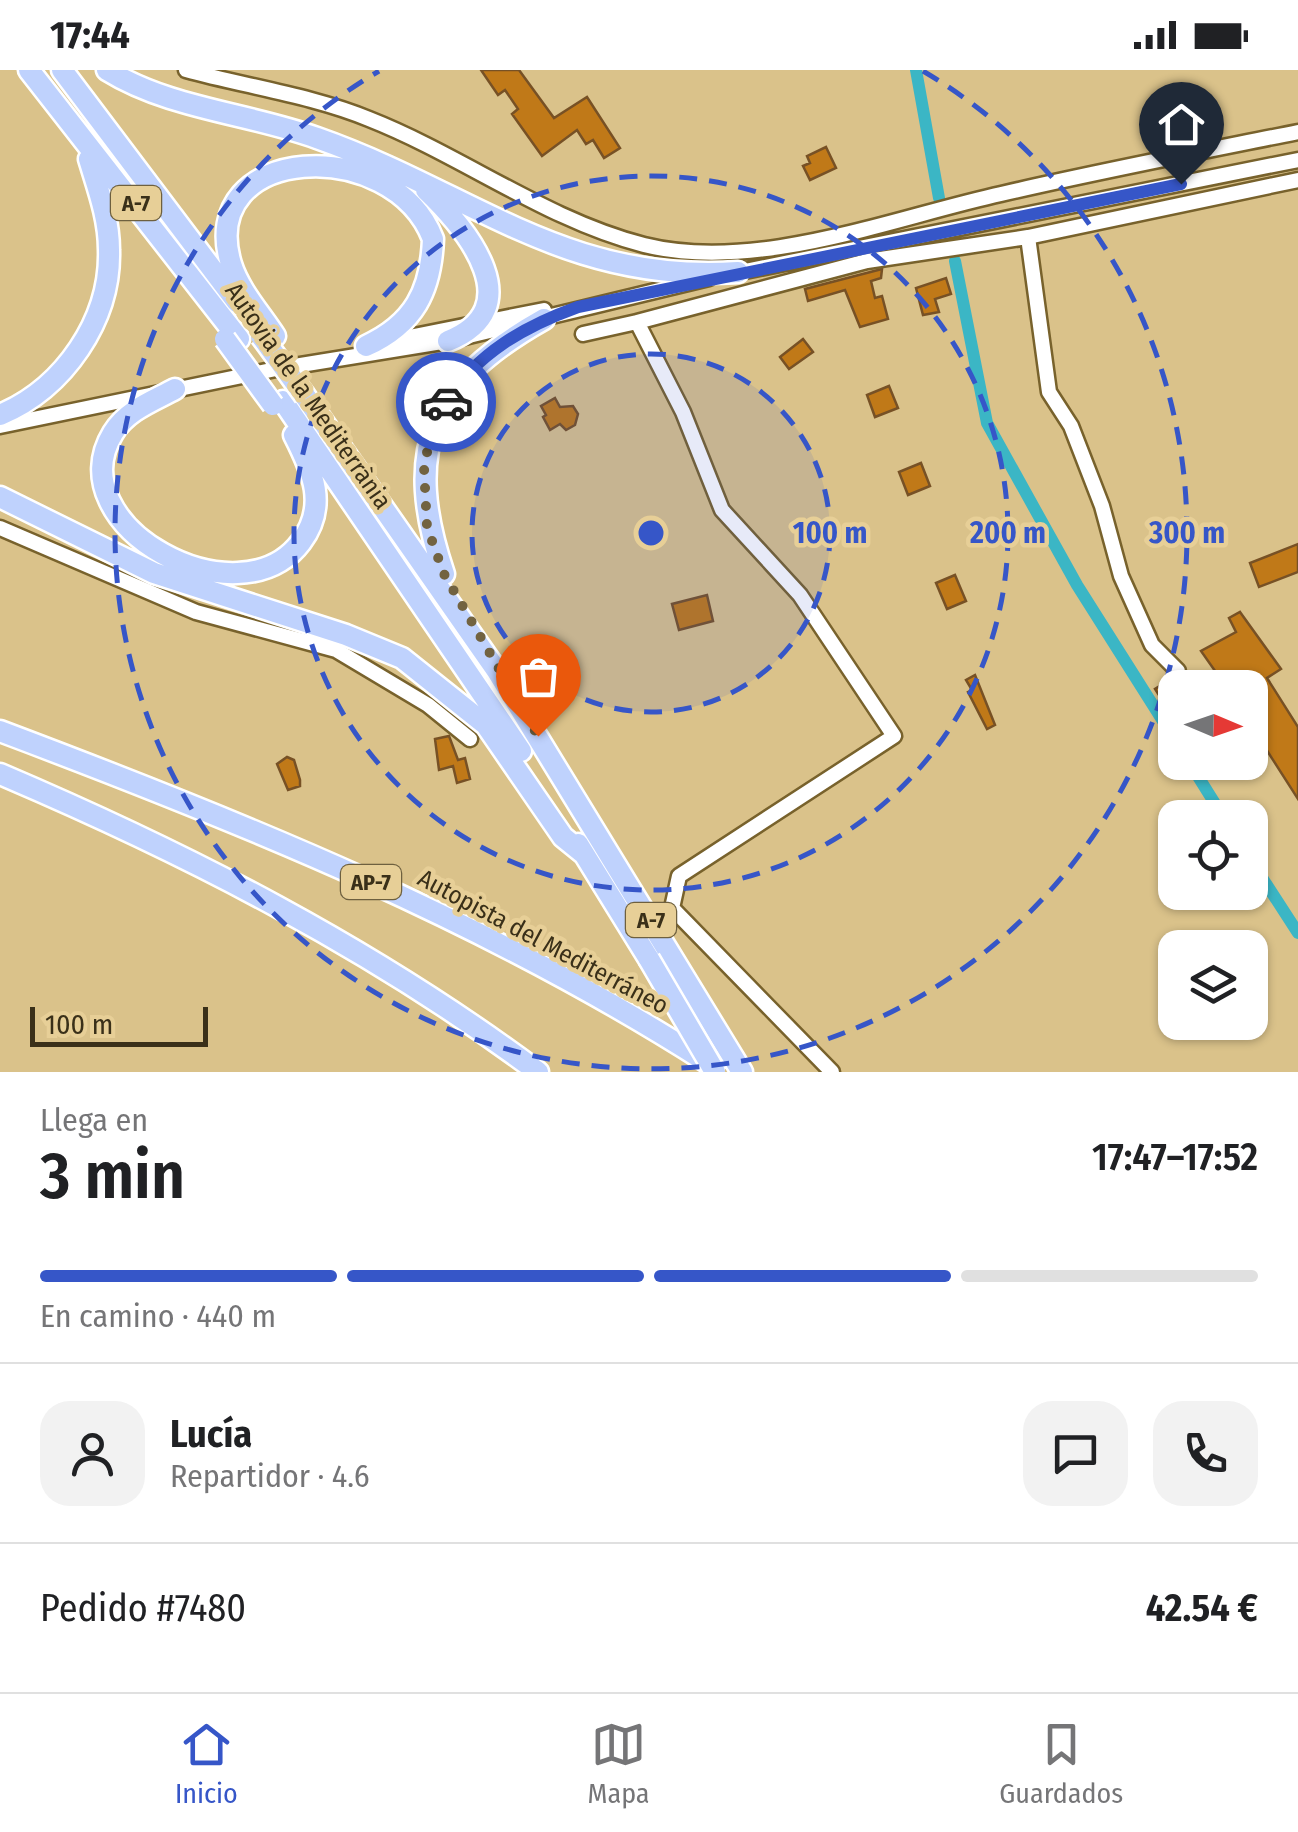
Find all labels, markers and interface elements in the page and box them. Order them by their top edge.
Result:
text: 17:44 [50,12,130,58]
pin [1139,82,1224,185]
icon: home [1154,97,1209,152]
road number: A-7 [111,186,161,220]
street label: Autovia de la Mediterrània [218,277,398,515]
courier [396,352,496,452]
icon: car [419,375,474,430]
centre of rings [633,515,669,551]
text: 100 m [793,515,867,551]
text: 200 m [969,515,1046,551]
text: 300 m [1148,515,1225,551]
pin [496,634,581,737]
icon: bag [511,649,566,704]
north arrow [1158,670,1268,780]
map controls [1158,670,1268,1040]
button: locate [1158,800,1268,910]
street label: Autopista del Mediterráneo [413,863,673,1021]
road number: AP-7 [341,865,401,899]
road number: A-7 [626,903,676,937]
button: layers [1158,930,1268,1040]
scale bar [30,1002,208,1046]
text: 100 m [45,1008,113,1041]
text: Llega en [40,1101,148,1139]
text: 17:47–17:52 [1092,1134,1258,1180]
text: 3 min [40,1137,185,1215]
text: En camino · 440 m [40,1297,276,1335]
button: person [40,1401,145,1506]
button: chat [1023,1401,1128,1506]
button: phone [1153,1401,1258,1506]
text: Lucía [170,1411,252,1457]
text: Repartidor · 4.6 [170,1457,370,1495]
text: Pedido #7480 [40,1585,246,1631]
text: 42.54 € [1146,1585,1258,1631]
tab: Inicio [175,1717,238,1810]
tab: Mapa [588,1717,650,1810]
tab: Guardados [999,1717,1123,1810]

